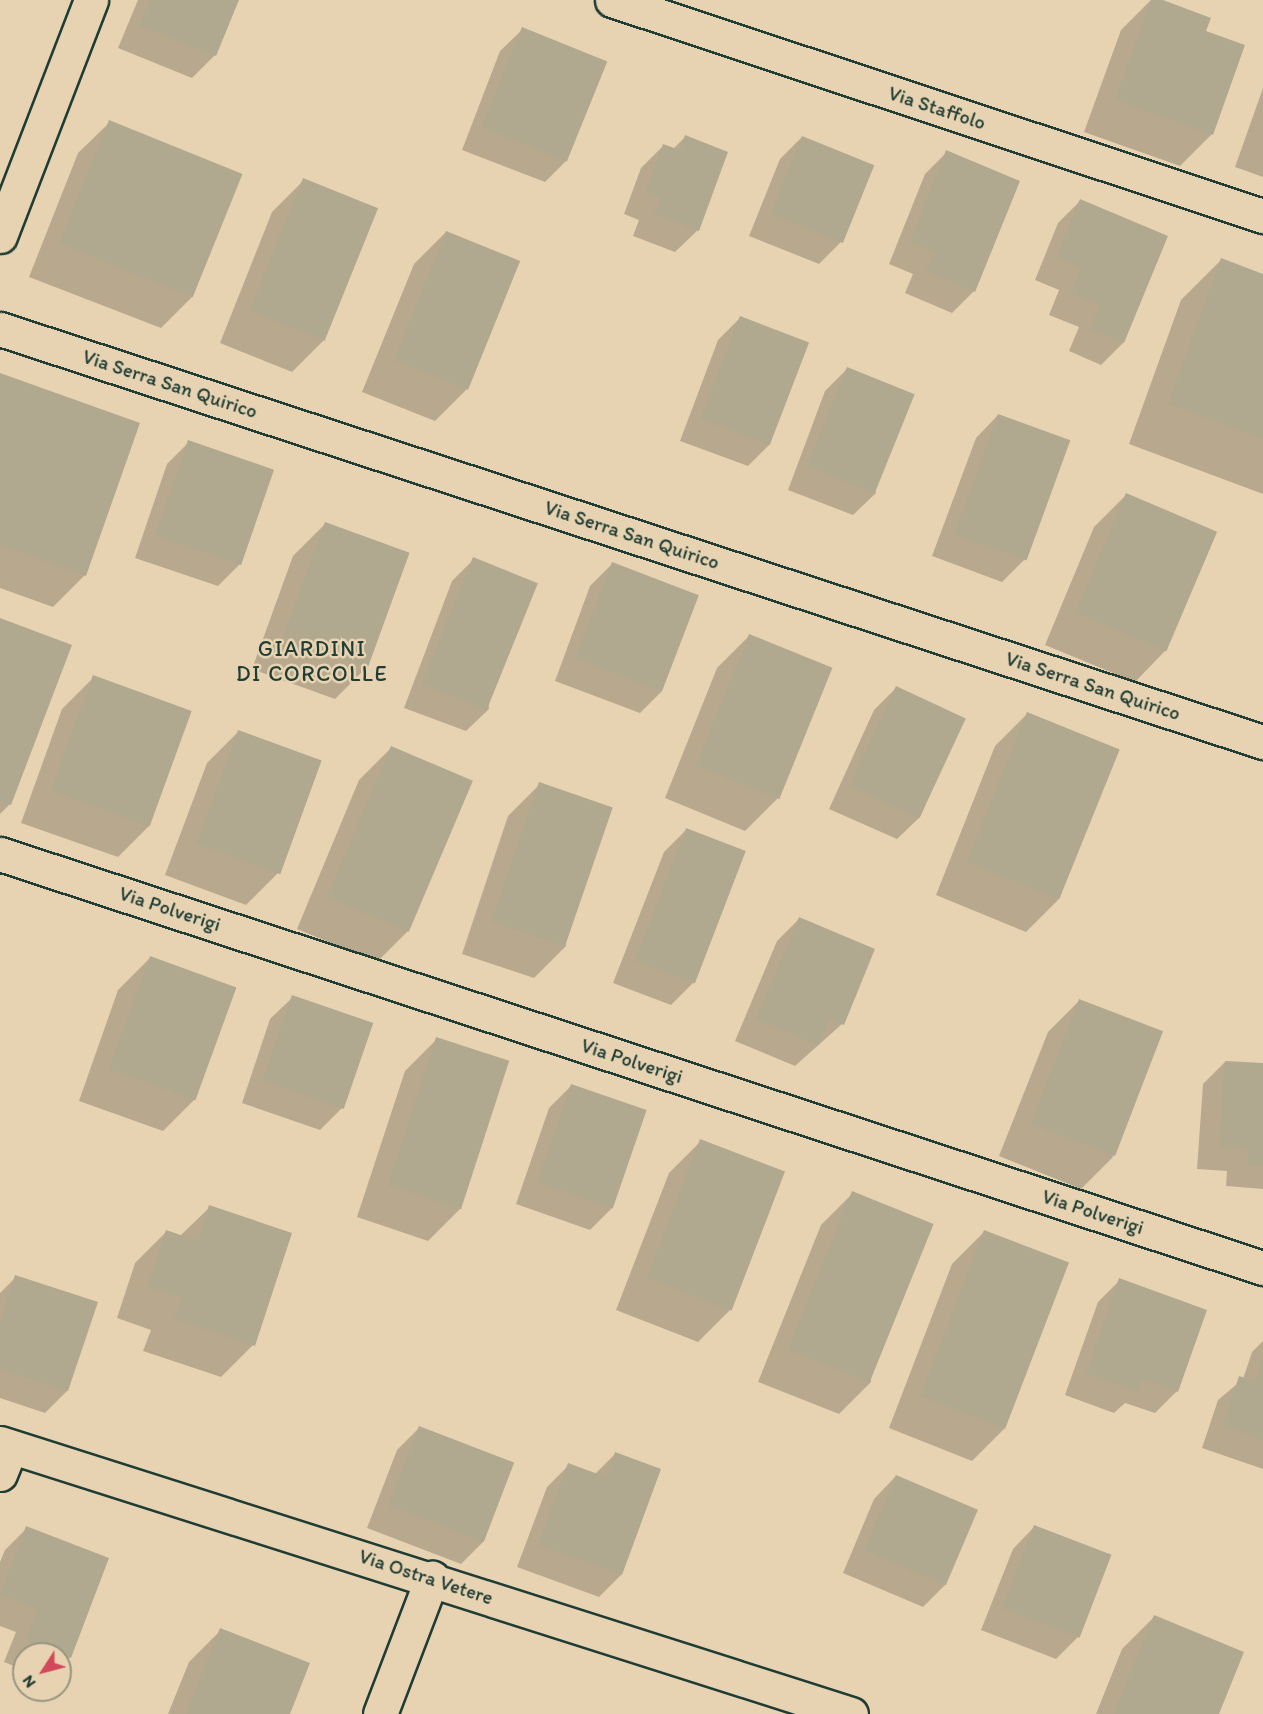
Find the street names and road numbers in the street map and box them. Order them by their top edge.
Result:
street label: Via Staffolo [885,81,989,135]
street label: Via Serra San Quirico [80,344,260,424]
street label: Via Serra San Quirico [542,495,722,575]
street label: Via Serra San Quirico [1003,646,1183,726]
street label: Via Polverigi [116,881,224,937]
street label: Via Polverigi [578,1033,686,1089]
street label: Via Polverigi [1039,1184,1147,1240]
street label: Via Ostra Vetere [356,1544,496,1610]

